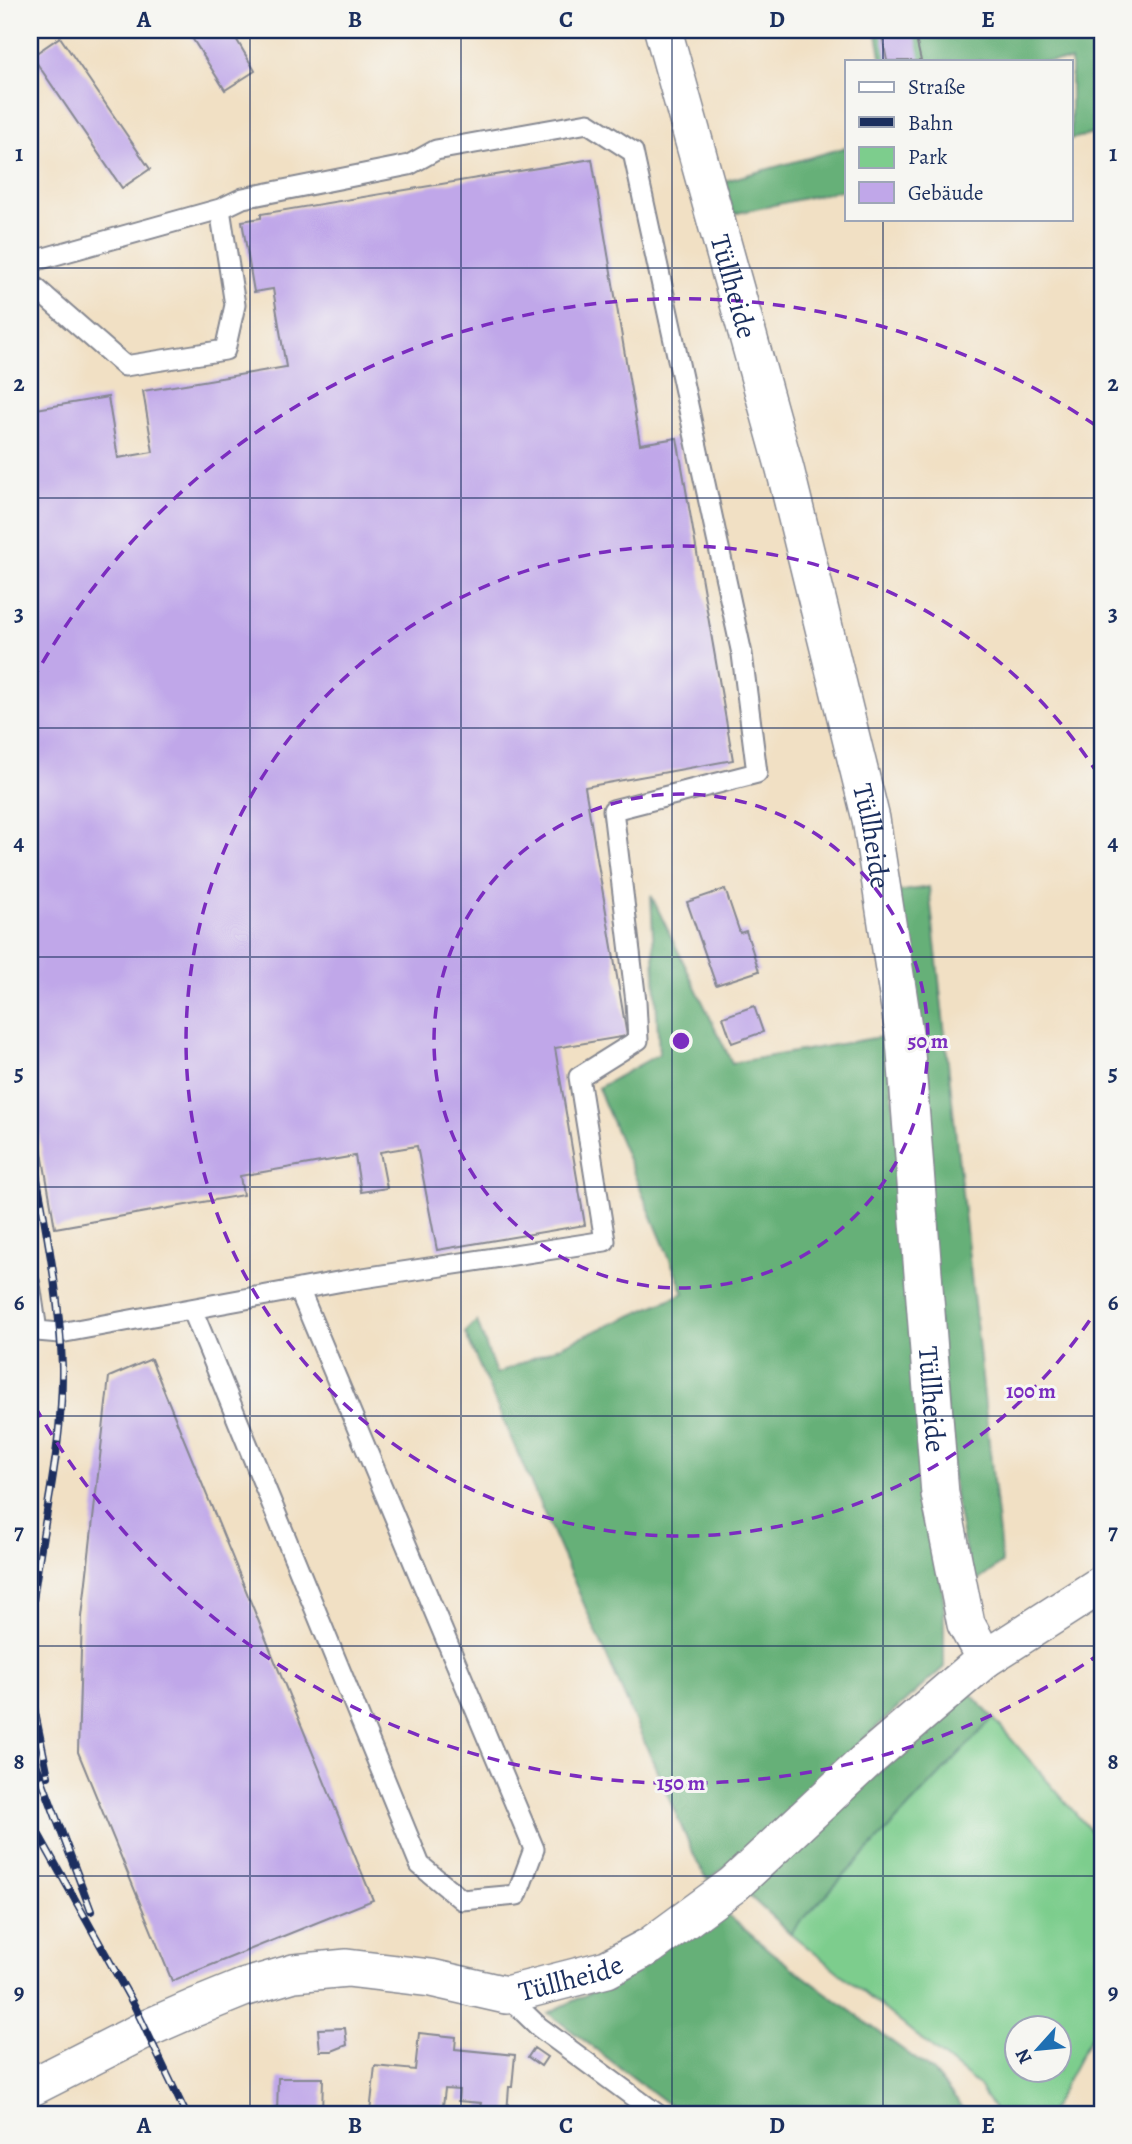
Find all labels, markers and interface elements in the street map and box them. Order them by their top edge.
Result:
text: A [136,4,152,35]
text: B [348,4,362,35]
text: C [559,4,573,35]
text: D [769,4,785,35]
text: E [981,4,995,35]
legend [845,60,1072,220]
text: Straße [908,73,966,101]
text: Bahn [908,109,953,137]
text: 1 [15,138,23,169]
text: 1 [1109,138,1117,169]
text: Park [908,143,948,171]
text: Gebäude [908,179,984,207]
street label: Tüllheide [701,230,766,343]
text: 2 [13,368,25,399]
text: 2 [1107,368,1119,399]
text: 3 [14,598,24,629]
text: 3 [1108,598,1118,629]
street label: Tüllheide [843,780,899,891]
text: 4 [14,827,25,858]
text: 4 [1108,827,1119,858]
text: 50 m [908,1027,949,1055]
centre of rings [669,1029,693,1053]
text: 5 [14,1057,24,1088]
text: 5 [1108,1057,1118,1088]
text: 6 [14,1287,25,1318]
text: 6 [1108,1287,1119,1318]
street label: Tüllheide [909,1345,955,1454]
text: 100 m [1006,1377,1056,1405]
text: 7 [14,1516,24,1547]
text: 7 [1108,1516,1118,1547]
text: 8 [13,1746,25,1777]
text: 8 [1107,1746,1119,1777]
text: 150 m [657,1769,706,1797]
street label: Tüllheide [515,1946,630,2011]
text: 9 [14,1976,24,2007]
text: 9 [1108,1976,1118,2007]
north arrow [1002,2014,1072,2084]
text: N [1009,2044,1038,2068]
text: A [136,2110,152,2141]
text: B [348,2110,362,2141]
text: C [559,2110,573,2141]
text: D [769,2110,785,2141]
text: E [981,2110,995,2141]

